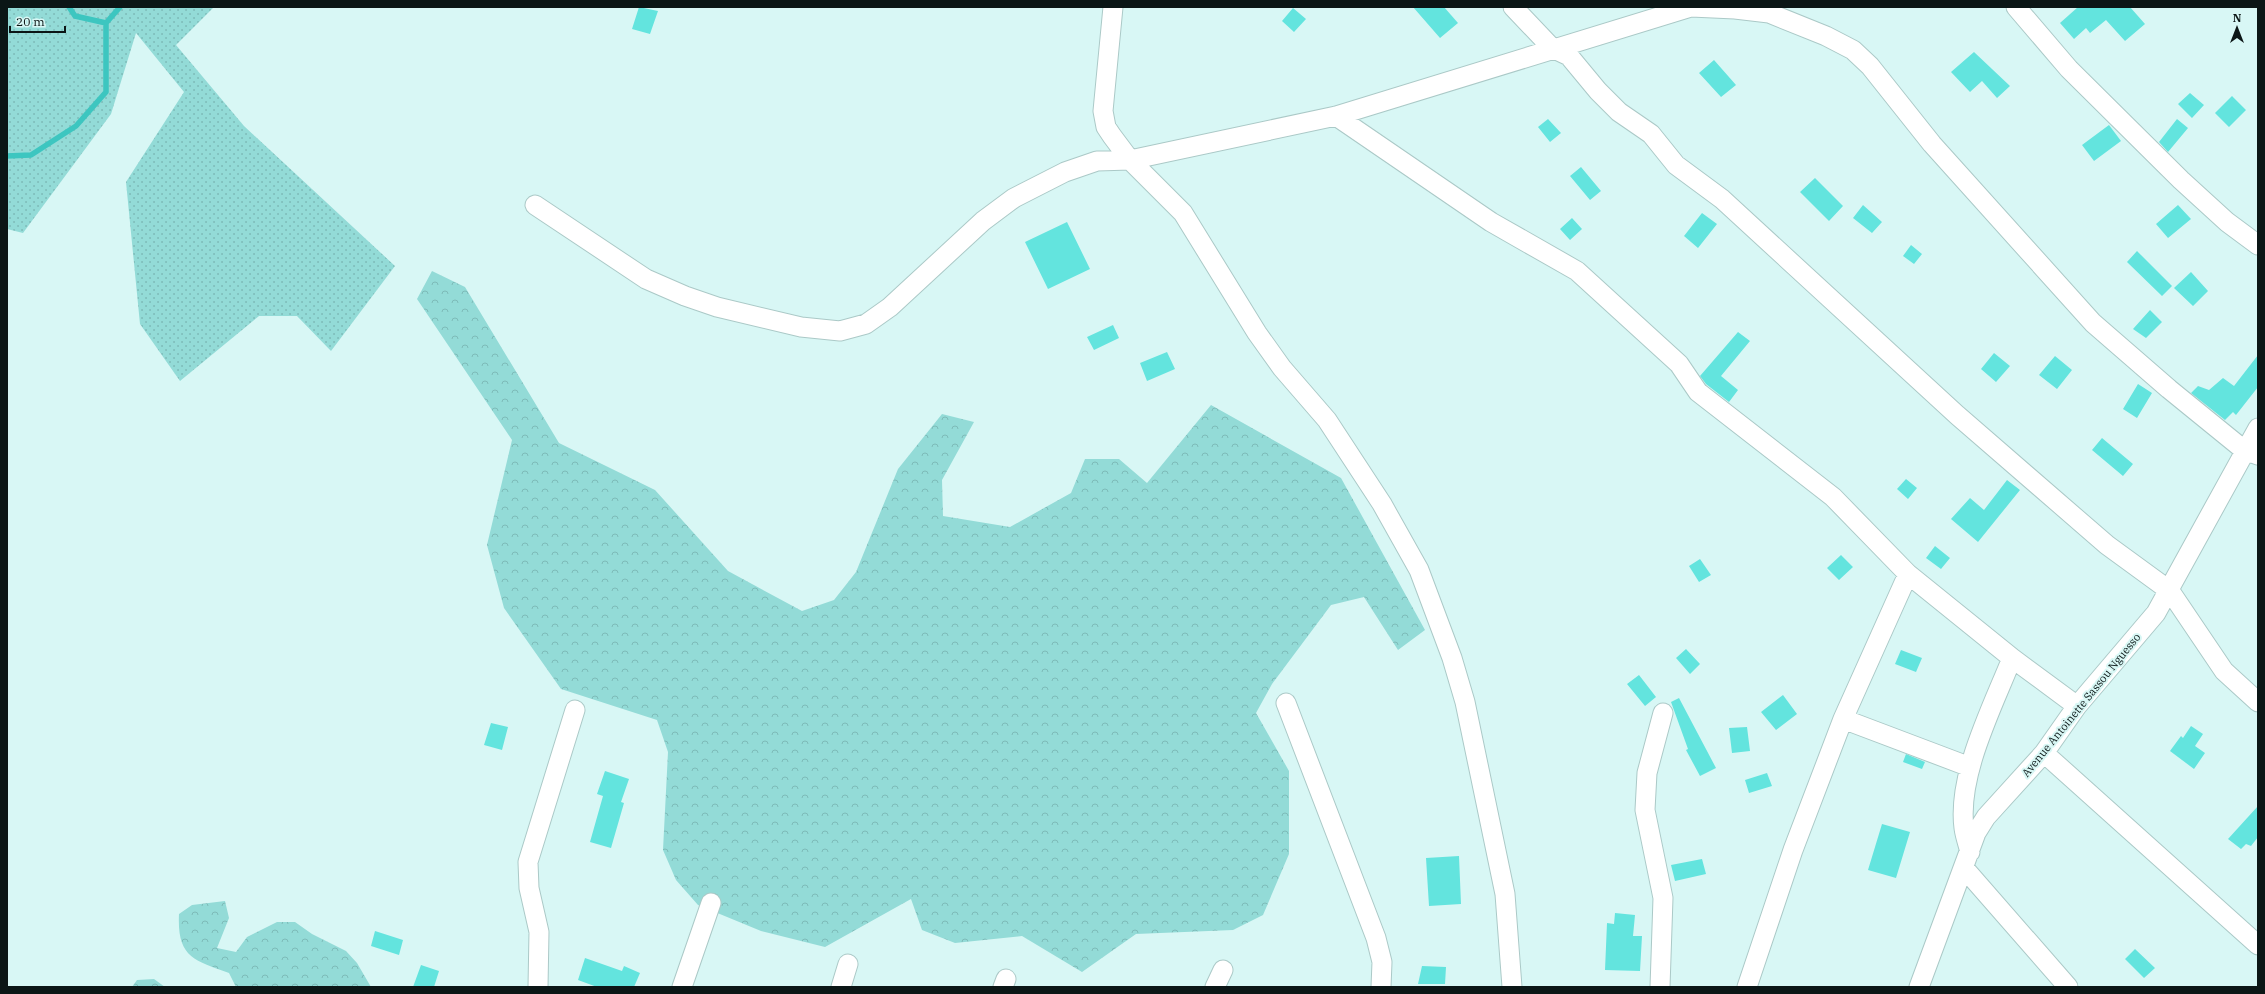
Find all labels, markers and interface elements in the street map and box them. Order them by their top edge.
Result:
scale bar [10,8,65,34]
north arrow [2217,8,2257,48]
text: N [2233,11,2242,25]
text: 20 m [16,14,45,29]
street label: Avenue Antoinette Sassou Nguesso [2019,630,2143,780]

